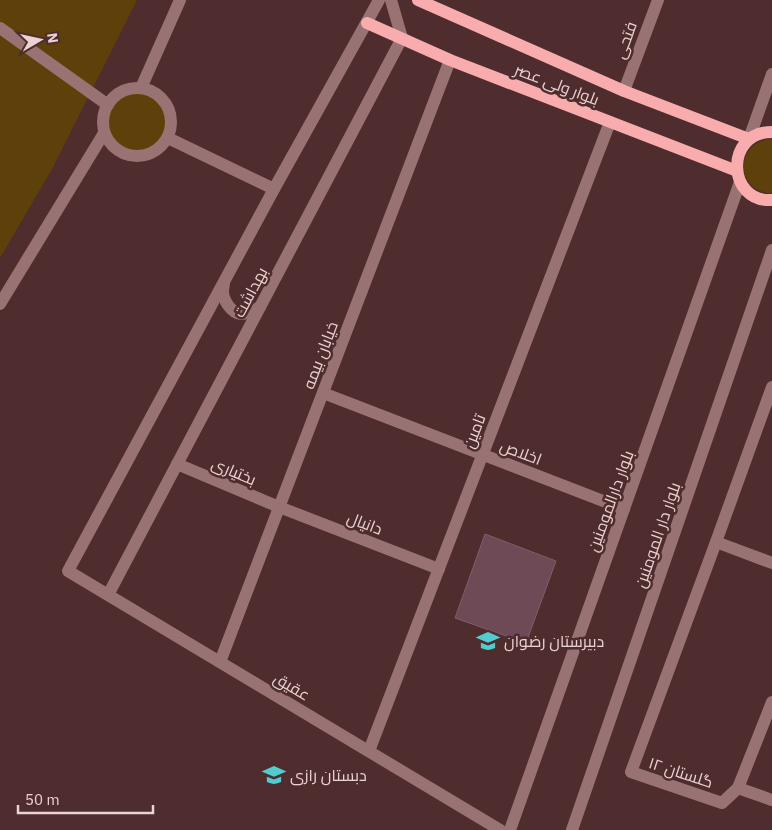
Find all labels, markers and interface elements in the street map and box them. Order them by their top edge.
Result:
north arrow [15,15,65,65]
street label: فتحی [609,19,642,62]
text: N [43,32,63,44]
street label: بلوار ولی عصر [511,58,602,110]
street label: بهداشت [228,263,272,321]
street label: خیابان بیمه [298,318,343,392]
street label: تامین [458,410,491,451]
street label: اخلاص [497,435,545,470]
street label: بلوار دارالمومنین [582,448,639,555]
street label: بختیاری [208,453,259,490]
street label: بلوار دار المومنین [630,480,685,591]
street label: دانیال [344,507,386,540]
school or university icon: دبیرستان رضوان [475,628,501,654]
place label: دبیرستان رضوان [504,631,604,652]
street label: عقیق [270,667,314,705]
street label: گلستان ۱۲ [646,752,716,793]
school or university icon: دبستان رازی [261,762,287,788]
place label: دبستان رازی [290,765,367,786]
scale bar [18,782,152,814]
text: 50 m [25,790,60,809]

